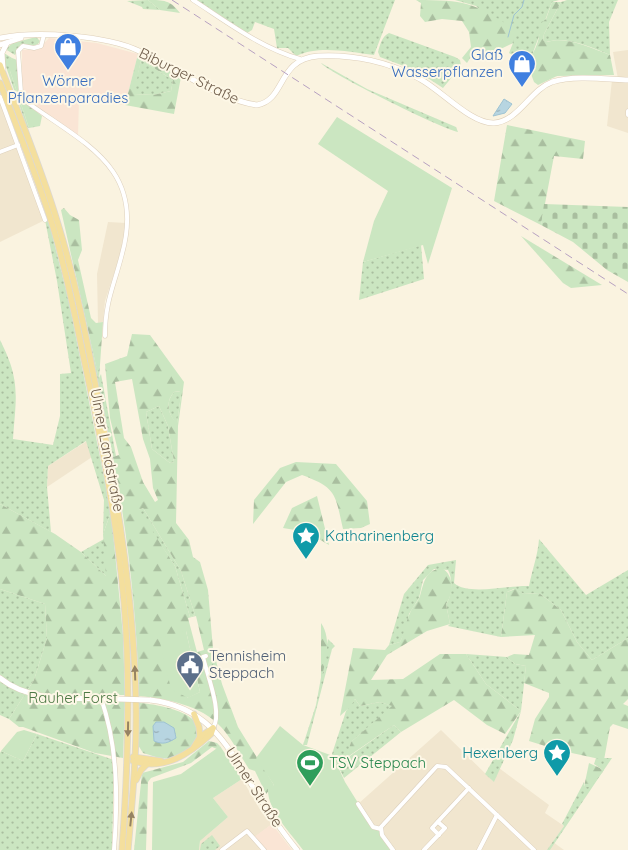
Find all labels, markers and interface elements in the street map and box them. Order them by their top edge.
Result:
shop icon: Wörner Pflanzenparadies [53,32,83,71]
street label: Biburger Straße [136,43,243,108]
place label: Glaß Wasserpflanzen [391,45,503,81]
shop icon: Glaß Wasserpflanzen [507,49,537,88]
place label: Wörner Pflanzenparadies [8,71,128,107]
street label: Ulmer Landstraße [86,387,129,513]
place icon: Katharinenberg [291,521,321,560]
place label: Katharinenberg [325,526,434,545]
place label: Tennisheim Steppach [209,646,286,682]
public building icon: Tennisheim Steppach [175,650,205,689]
one-way arrow [131,664,139,680]
park label: Rauher Forst [28,688,118,707]
one-way arrow [124,721,132,737]
place icon: Hexenberg [542,738,572,777]
street label: Ulmer Straße [221,743,287,830]
place label: Hexenberg [462,743,538,762]
sports icon: TSV Steppach [295,748,325,787]
place label: TSV Steppach [329,753,426,772]
one-way arrow [127,811,135,827]

